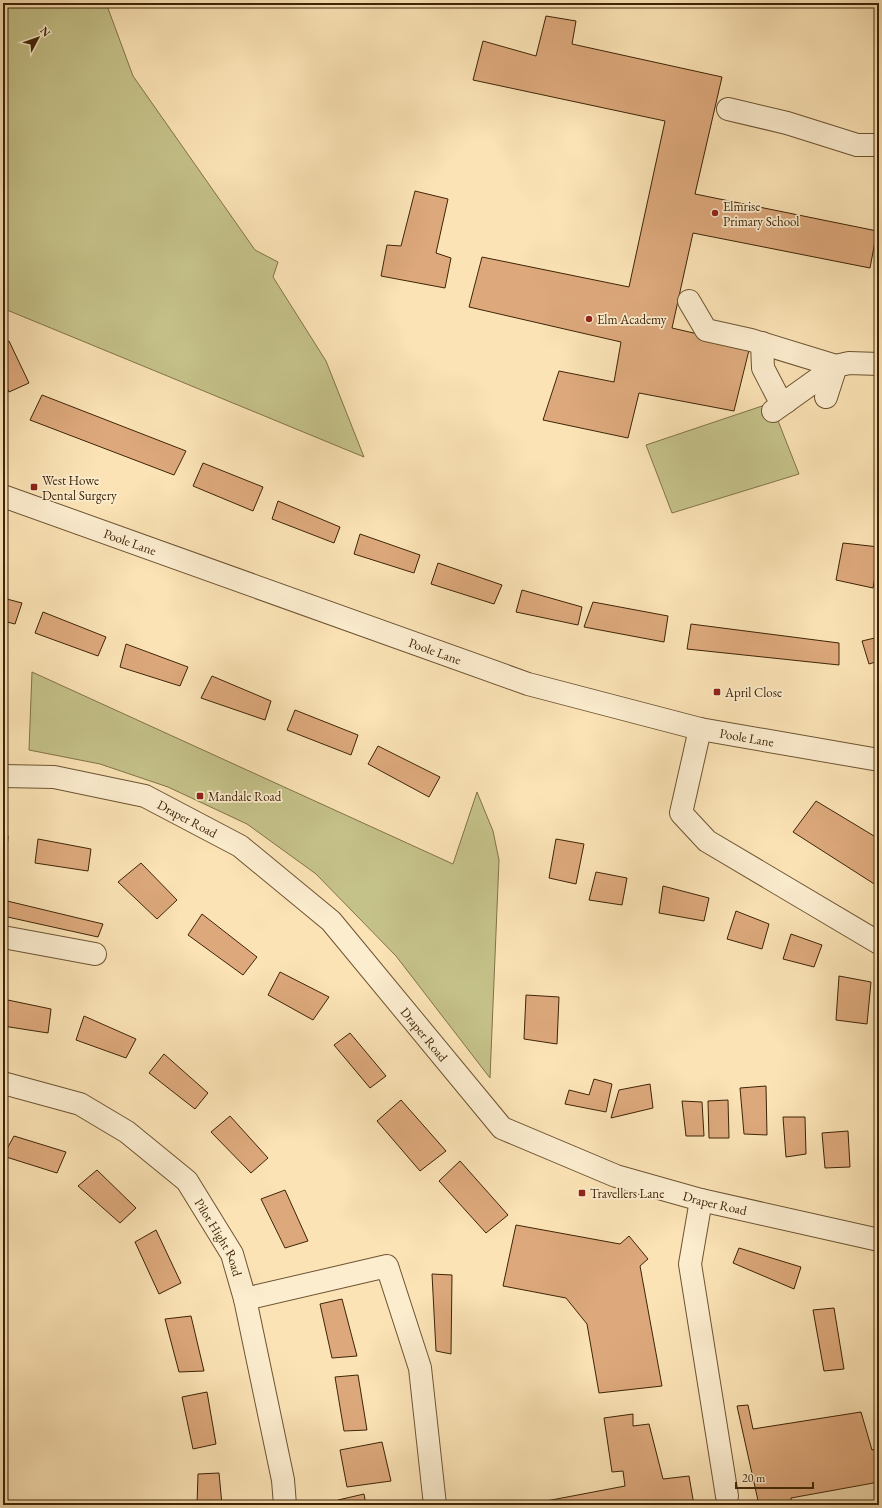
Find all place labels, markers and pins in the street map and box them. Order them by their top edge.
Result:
place label: Elmrise Primary School [723,198,799,230]
marker: Elmrise Primary School [710,208,720,218]
place label: Elm Academy [597,311,667,328]
marker: Elm Academy [584,314,594,324]
place label: West Howe Dental Surgery [42,472,117,504]
marker: West Howe Dental Surgery [29,482,39,492]
place label: April Close [724,684,782,701]
marker: April Close [712,687,722,697]
place label: Mandale Road [208,788,282,805]
marker: Mandale Road [195,791,205,801]
place label: Travellers Lane [590,1185,664,1202]
marker: Travellers Lane [577,1188,587,1198]

